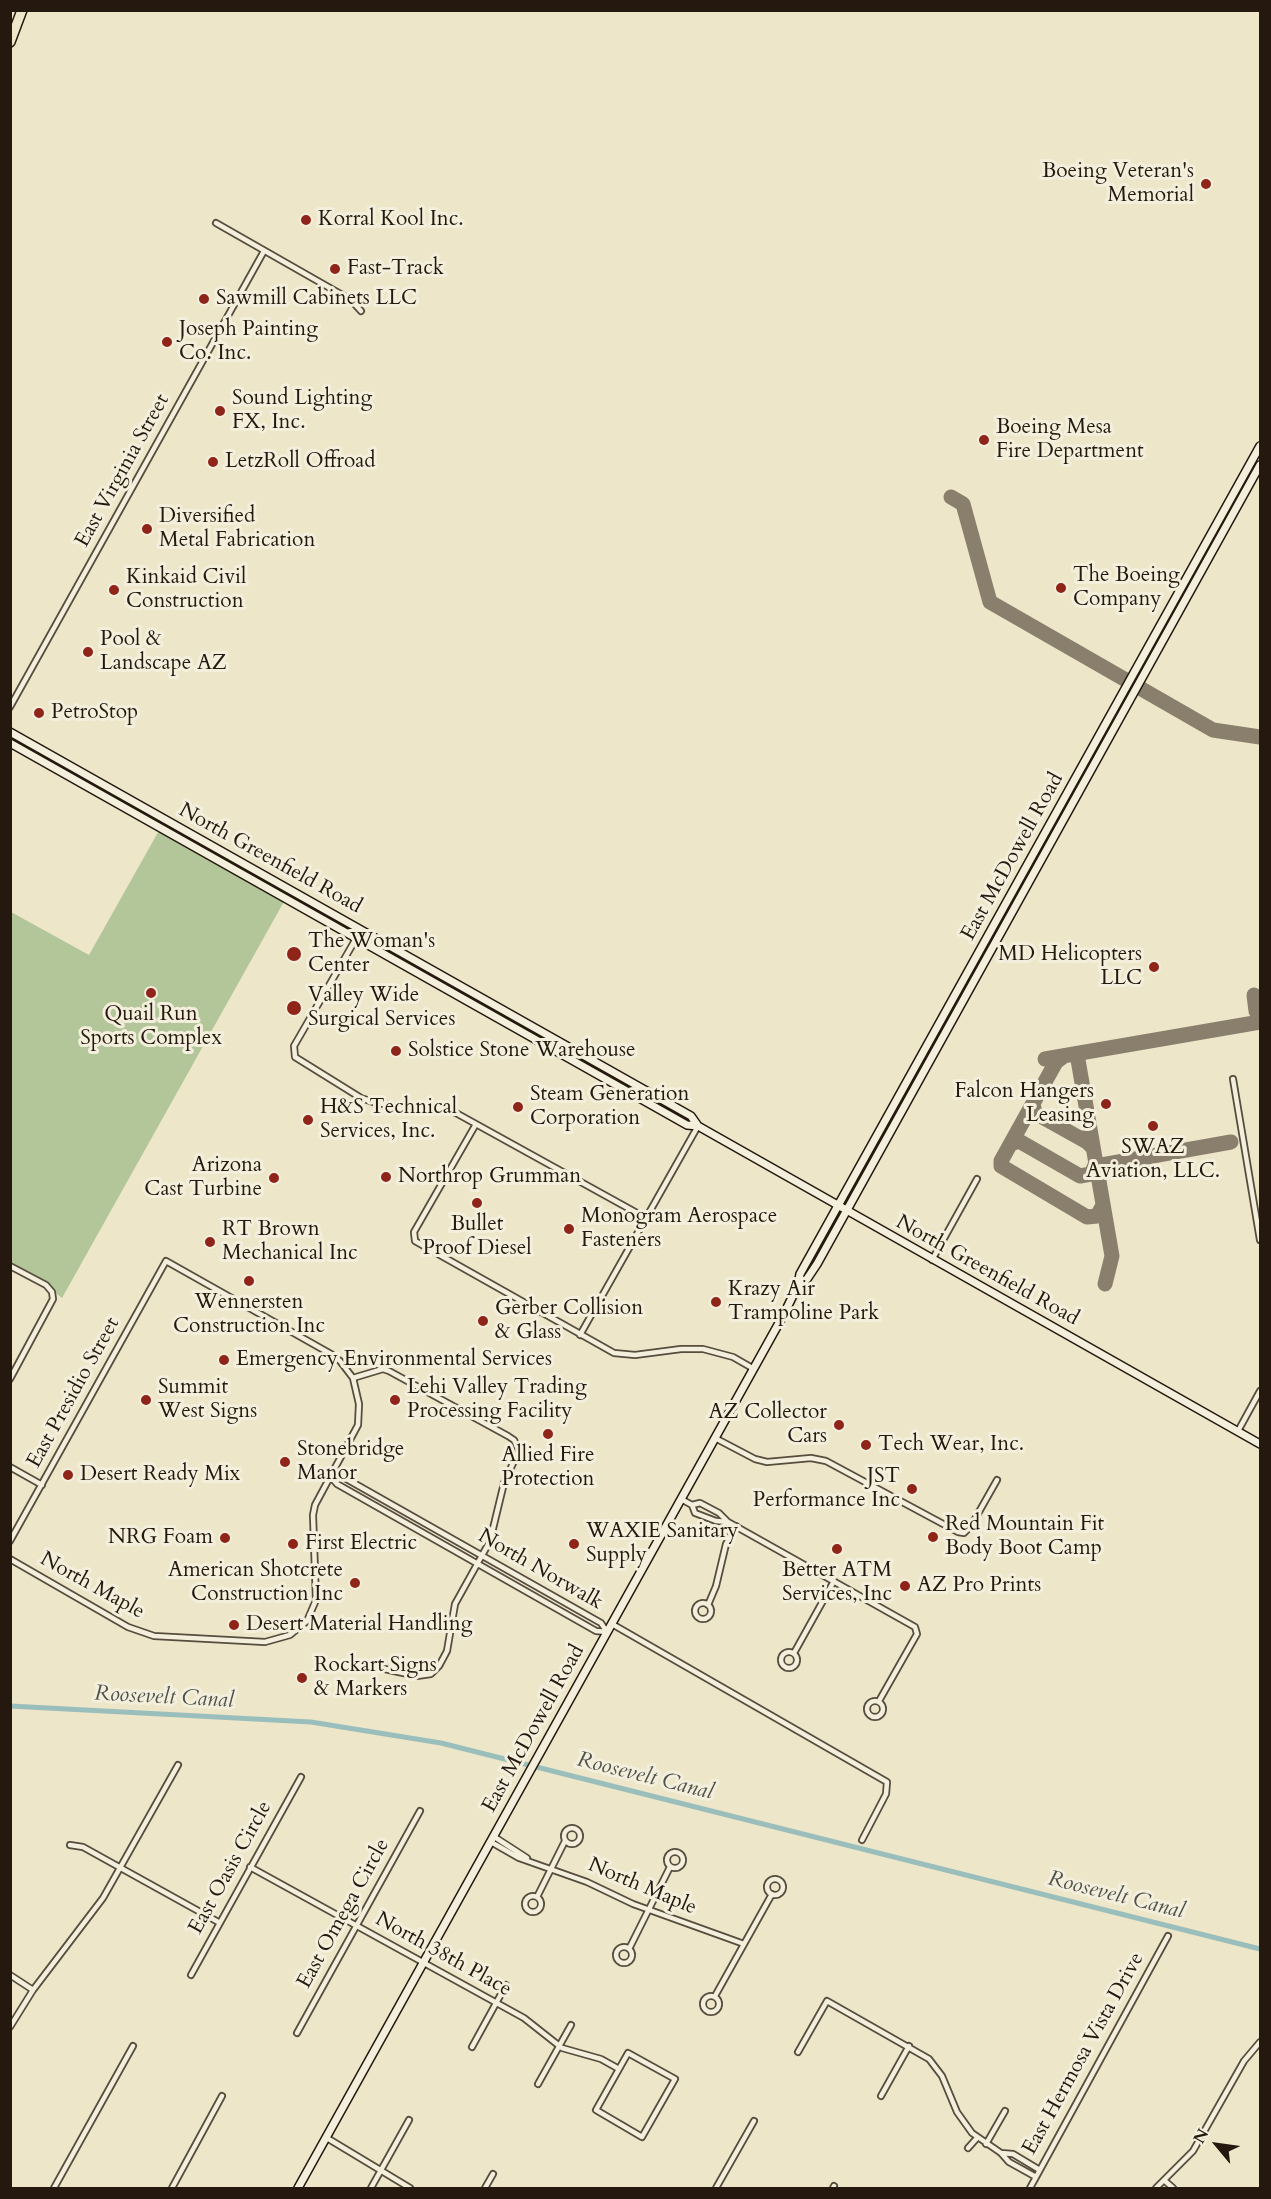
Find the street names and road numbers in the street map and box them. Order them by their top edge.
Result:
street label: East Virginia Street [71,390,175,552]
street label: East McDowell Road [956,769,1070,945]
street label: North Greenfield Road [174,798,366,920]
street label: North Greenfield Road [891,1210,1083,1332]
street label: East Presidio Street [22,1313,126,1473]
street label: North Norwalk [473,1524,607,1616]
street label: North Maple [35,1547,149,1625]
street label: East McDowell Road [477,1641,591,1817]
street label: East Oasis Circle [184,1797,278,1939]
street label: East Omega Circle [292,1835,396,1993]
street label: North Maple [584,1853,700,1921]
street label: North 38th Place [370,1907,516,2003]
street label: East Hermosa Vista Drive [1018,1948,1150,2160]

